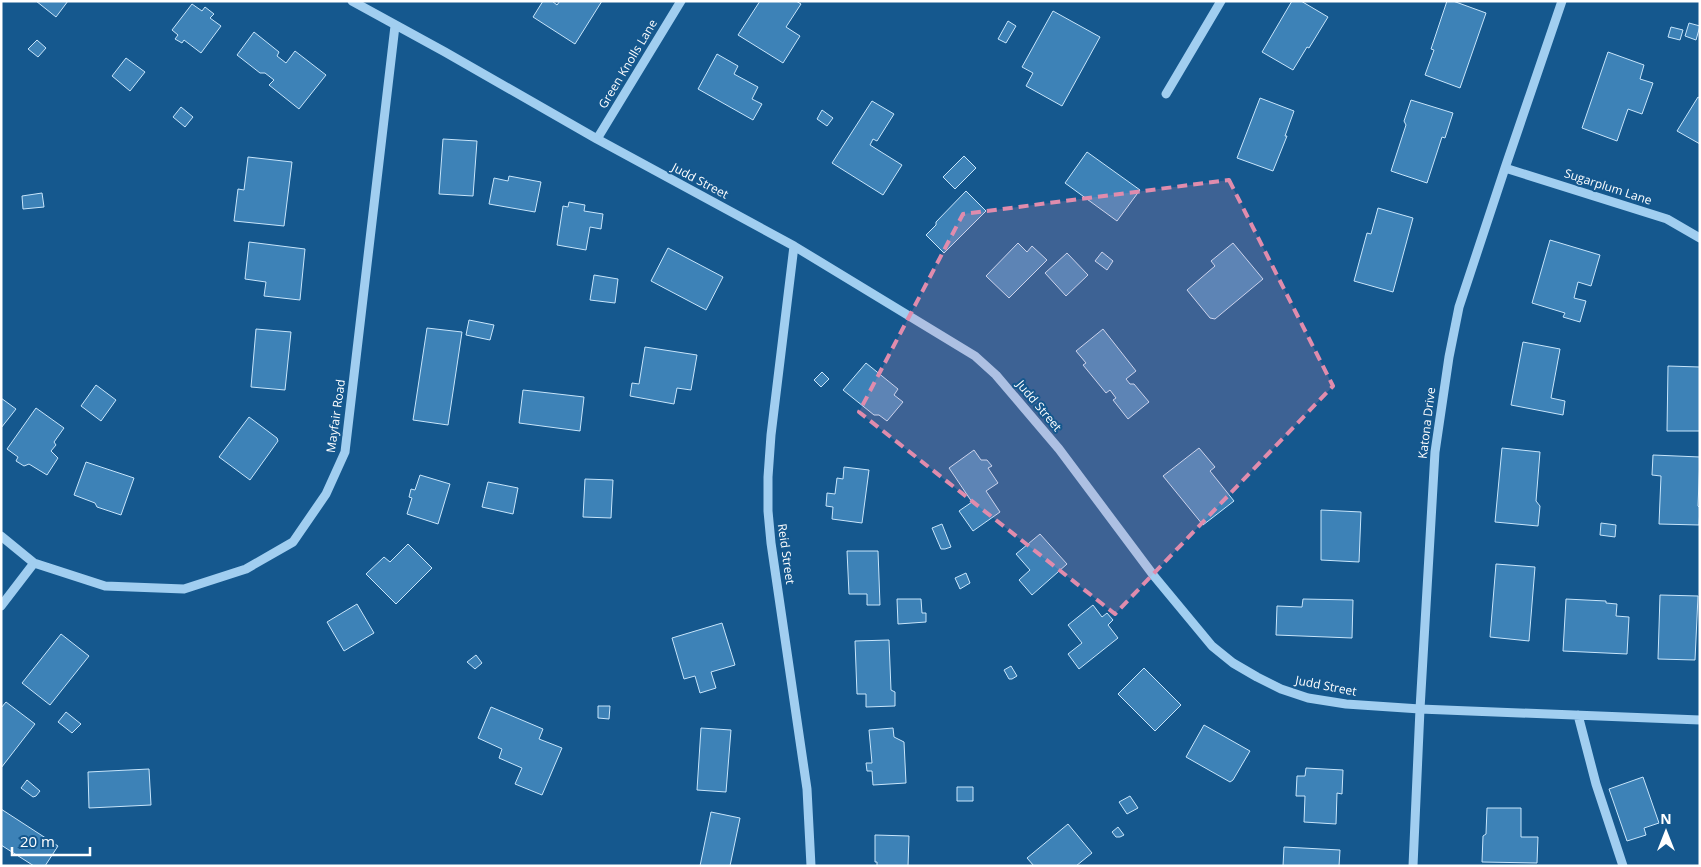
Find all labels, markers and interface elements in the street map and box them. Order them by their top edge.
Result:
street label: Green Knolls Lane [594,16,661,112]
street label: Judd Street [668,158,732,203]
street label: Sugarplum Lane [1562,164,1654,209]
street label: Judd Street [1012,376,1066,435]
street label: Mayfair Road [322,378,349,454]
street label: Katona Drive [1414,386,1439,460]
street label: Reid Street [774,522,799,585]
street label: Judd Street [1293,671,1358,700]
north arrow [1641,807,1691,857]
text: N [1660,809,1672,828]
scale bar [12,824,90,856]
text: 20 m [20,831,55,851]

